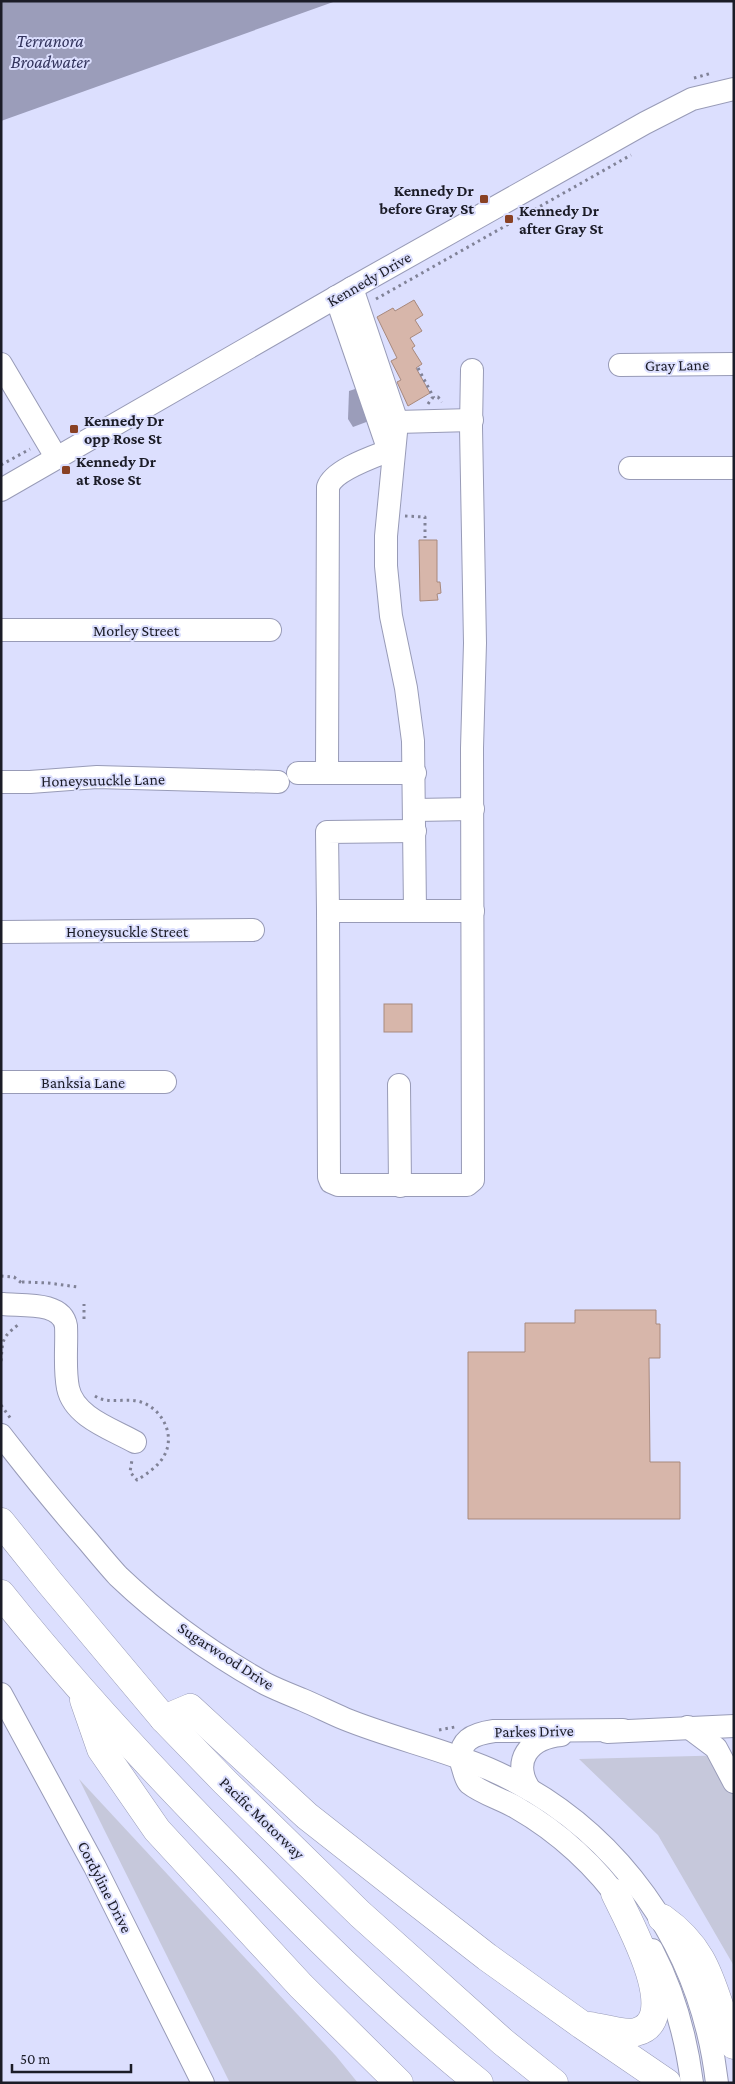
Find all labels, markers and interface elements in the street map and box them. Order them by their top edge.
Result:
water label: Terranora Broadwater [11,31,90,72]
place label: Kennedy Dr before Gray St [378,182,475,217]
marker: Kennedy Dr before Gray St [478,193,490,205]
place label: Kennedy Dr after Gray St [519,202,603,237]
marker: Kennedy Dr after Gray St [503,213,515,225]
street label: Kennedy Drive [324,248,414,311]
street label: Gray Lane [645,356,709,375]
place label: Kennedy Dr opp Rose St [84,412,165,447]
marker: Kennedy Dr opp Rose St [68,423,80,435]
place label: Kennedy Dr at Rose St [76,453,157,488]
marker: Kennedy Dr at Rose St [60,464,72,476]
street label: Morley Street [93,622,180,640]
street label: Honeysuuckle Lane [41,770,165,791]
street label: Honeysuckle Street [66,923,189,941]
street label: Banksia Lane [41,1074,125,1091]
street label: Sugarwood Drive [175,1619,277,1694]
street label: Parkes Drive [494,1722,574,1740]
street label: Pacific Motorway [216,1773,308,1864]
street label: Cordyline Drive [74,1838,135,1936]
scale bar [12,2042,131,2074]
text: 50 m [20,2051,50,2067]

